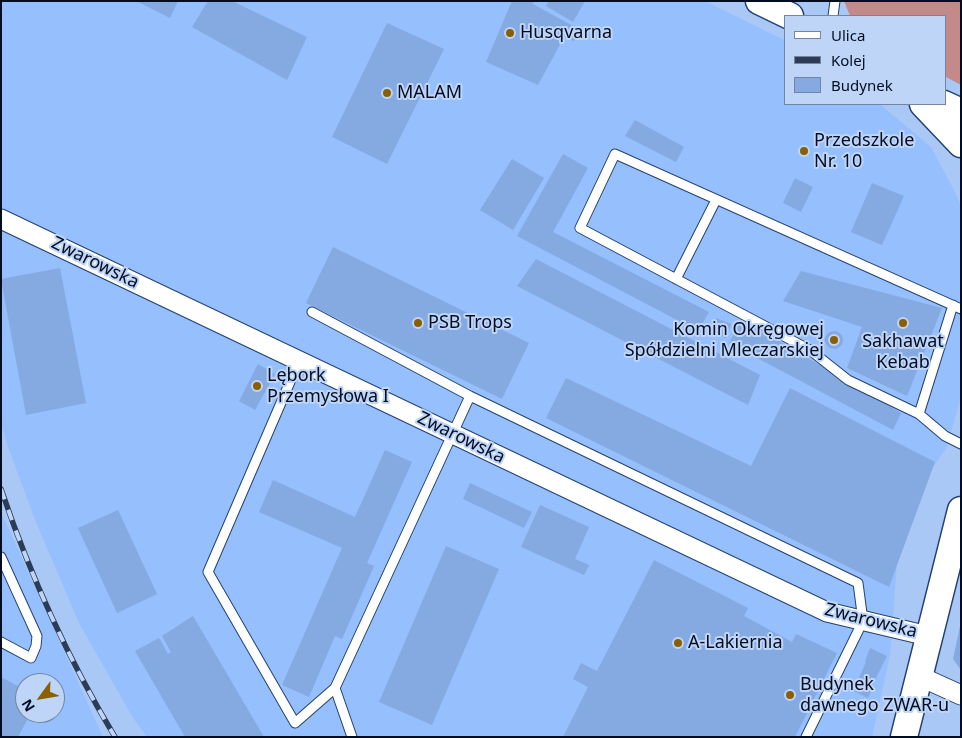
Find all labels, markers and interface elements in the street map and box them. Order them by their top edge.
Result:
legend [784,15,947,105]
place label: Husqvarna [520,22,612,44]
text: Ulica [831,25,865,45]
marker: Husqvarna [504,27,516,39]
text: Kolej [831,50,866,70]
text: Budynek [831,75,893,95]
place label: MALAM [397,82,462,104]
marker: MALAM [381,87,393,99]
place label: Przedszkole Nr. 10 [814,130,914,172]
marker: Przedszkole Nr. 10 [798,145,810,157]
street label: Zwarowska [48,233,142,293]
place label: PSB Trops [428,312,512,334]
marker: PSB Trops [412,317,424,329]
marker: Sakhawat Kebab [897,317,909,329]
place label: Komin Okręgowej Spółdzielni Mleczarskiej [625,319,824,362]
place label: Sakhawat Kebab [862,331,944,374]
marker: Komin Okręgowej Spółdzielni Mleczarskiej [828,334,840,346]
place label: Lębork Przemysłowa I [267,365,389,408]
marker: Lębork Przemysłowa I [251,380,263,392]
street label: Zwarowska [414,408,508,468]
street label: Zwarowska [822,599,920,643]
place label: A-Lakiernia [688,632,783,654]
marker: A-Lakiernia [672,637,684,649]
north arrow [15,673,65,723]
place label: Budynek dawnego ZWAR-u [800,674,949,716]
marker: Budynek dawnego ZWAR-u [784,689,796,701]
text: N [17,696,39,716]

